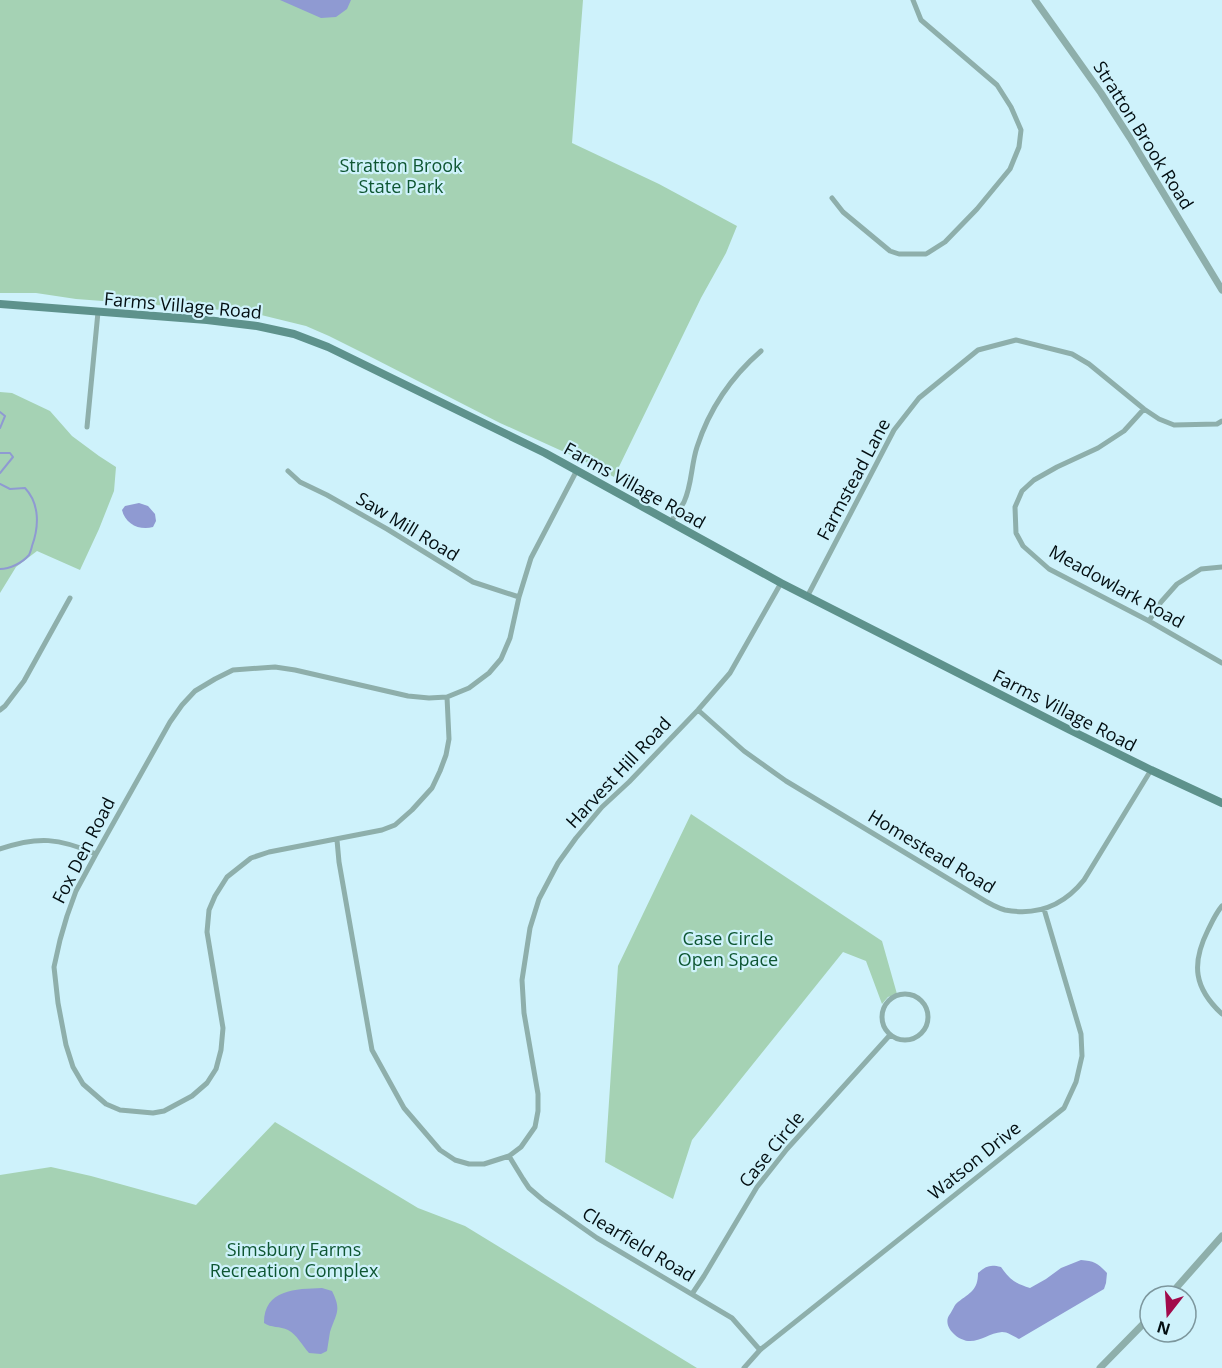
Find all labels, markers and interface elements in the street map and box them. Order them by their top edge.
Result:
street label: Stratton Brook Road [1089,56,1199,214]
park label: Stratton Brook State Park [339,153,463,198]
street label: Farms Village Road [103,286,263,324]
street label: Farmstead Lane [811,414,895,544]
street label: Farms Village Road [560,436,710,534]
street label: Saw Mill Road [352,486,464,566]
street label: Meadowlark Road [1045,539,1189,633]
street label: Farms Village Road [989,663,1141,757]
street label: Harvest Hill Road [560,711,676,833]
street label: Fox Den Road [46,793,120,907]
street label: Homestead Road [864,803,1000,899]
park label: Case Circle Open Space [678,926,778,971]
street label: Case Circle [733,1106,809,1192]
street label: Watson Drive [923,1115,1025,1205]
street label: Clearfield Road [578,1201,700,1287]
park label: Simsbury Farms Recreation Complex [210,1237,379,1282]
north arrow [1138,1284,1198,1344]
text: N [1154,1316,1173,1341]

